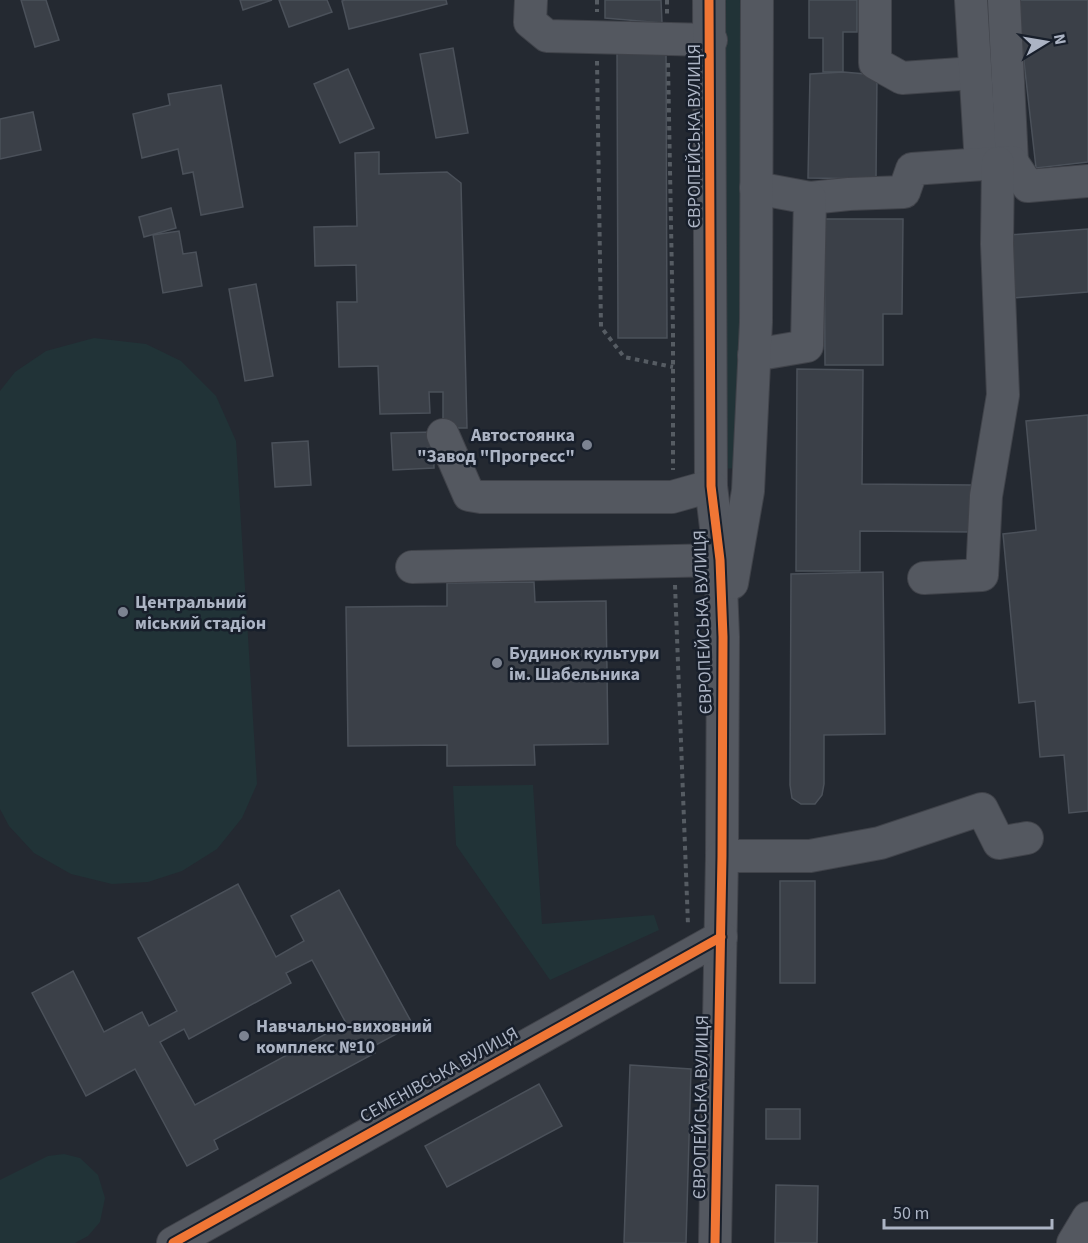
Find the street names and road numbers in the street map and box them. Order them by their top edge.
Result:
street label: ЄВРОПЕЙСЬКА ВУЛИЦЯ [682,44,707,228]
street label: ЄВРОПЕЙСЬКА ВУЛИЦЯ [687,529,719,715]
street label: ЄВРОПЕЙСЬКА ВУЛИЦЯ [687,1015,715,1199]
street label: СЕМЕНІВСЬКА ВУЛИЦЯ [355,1021,523,1129]

